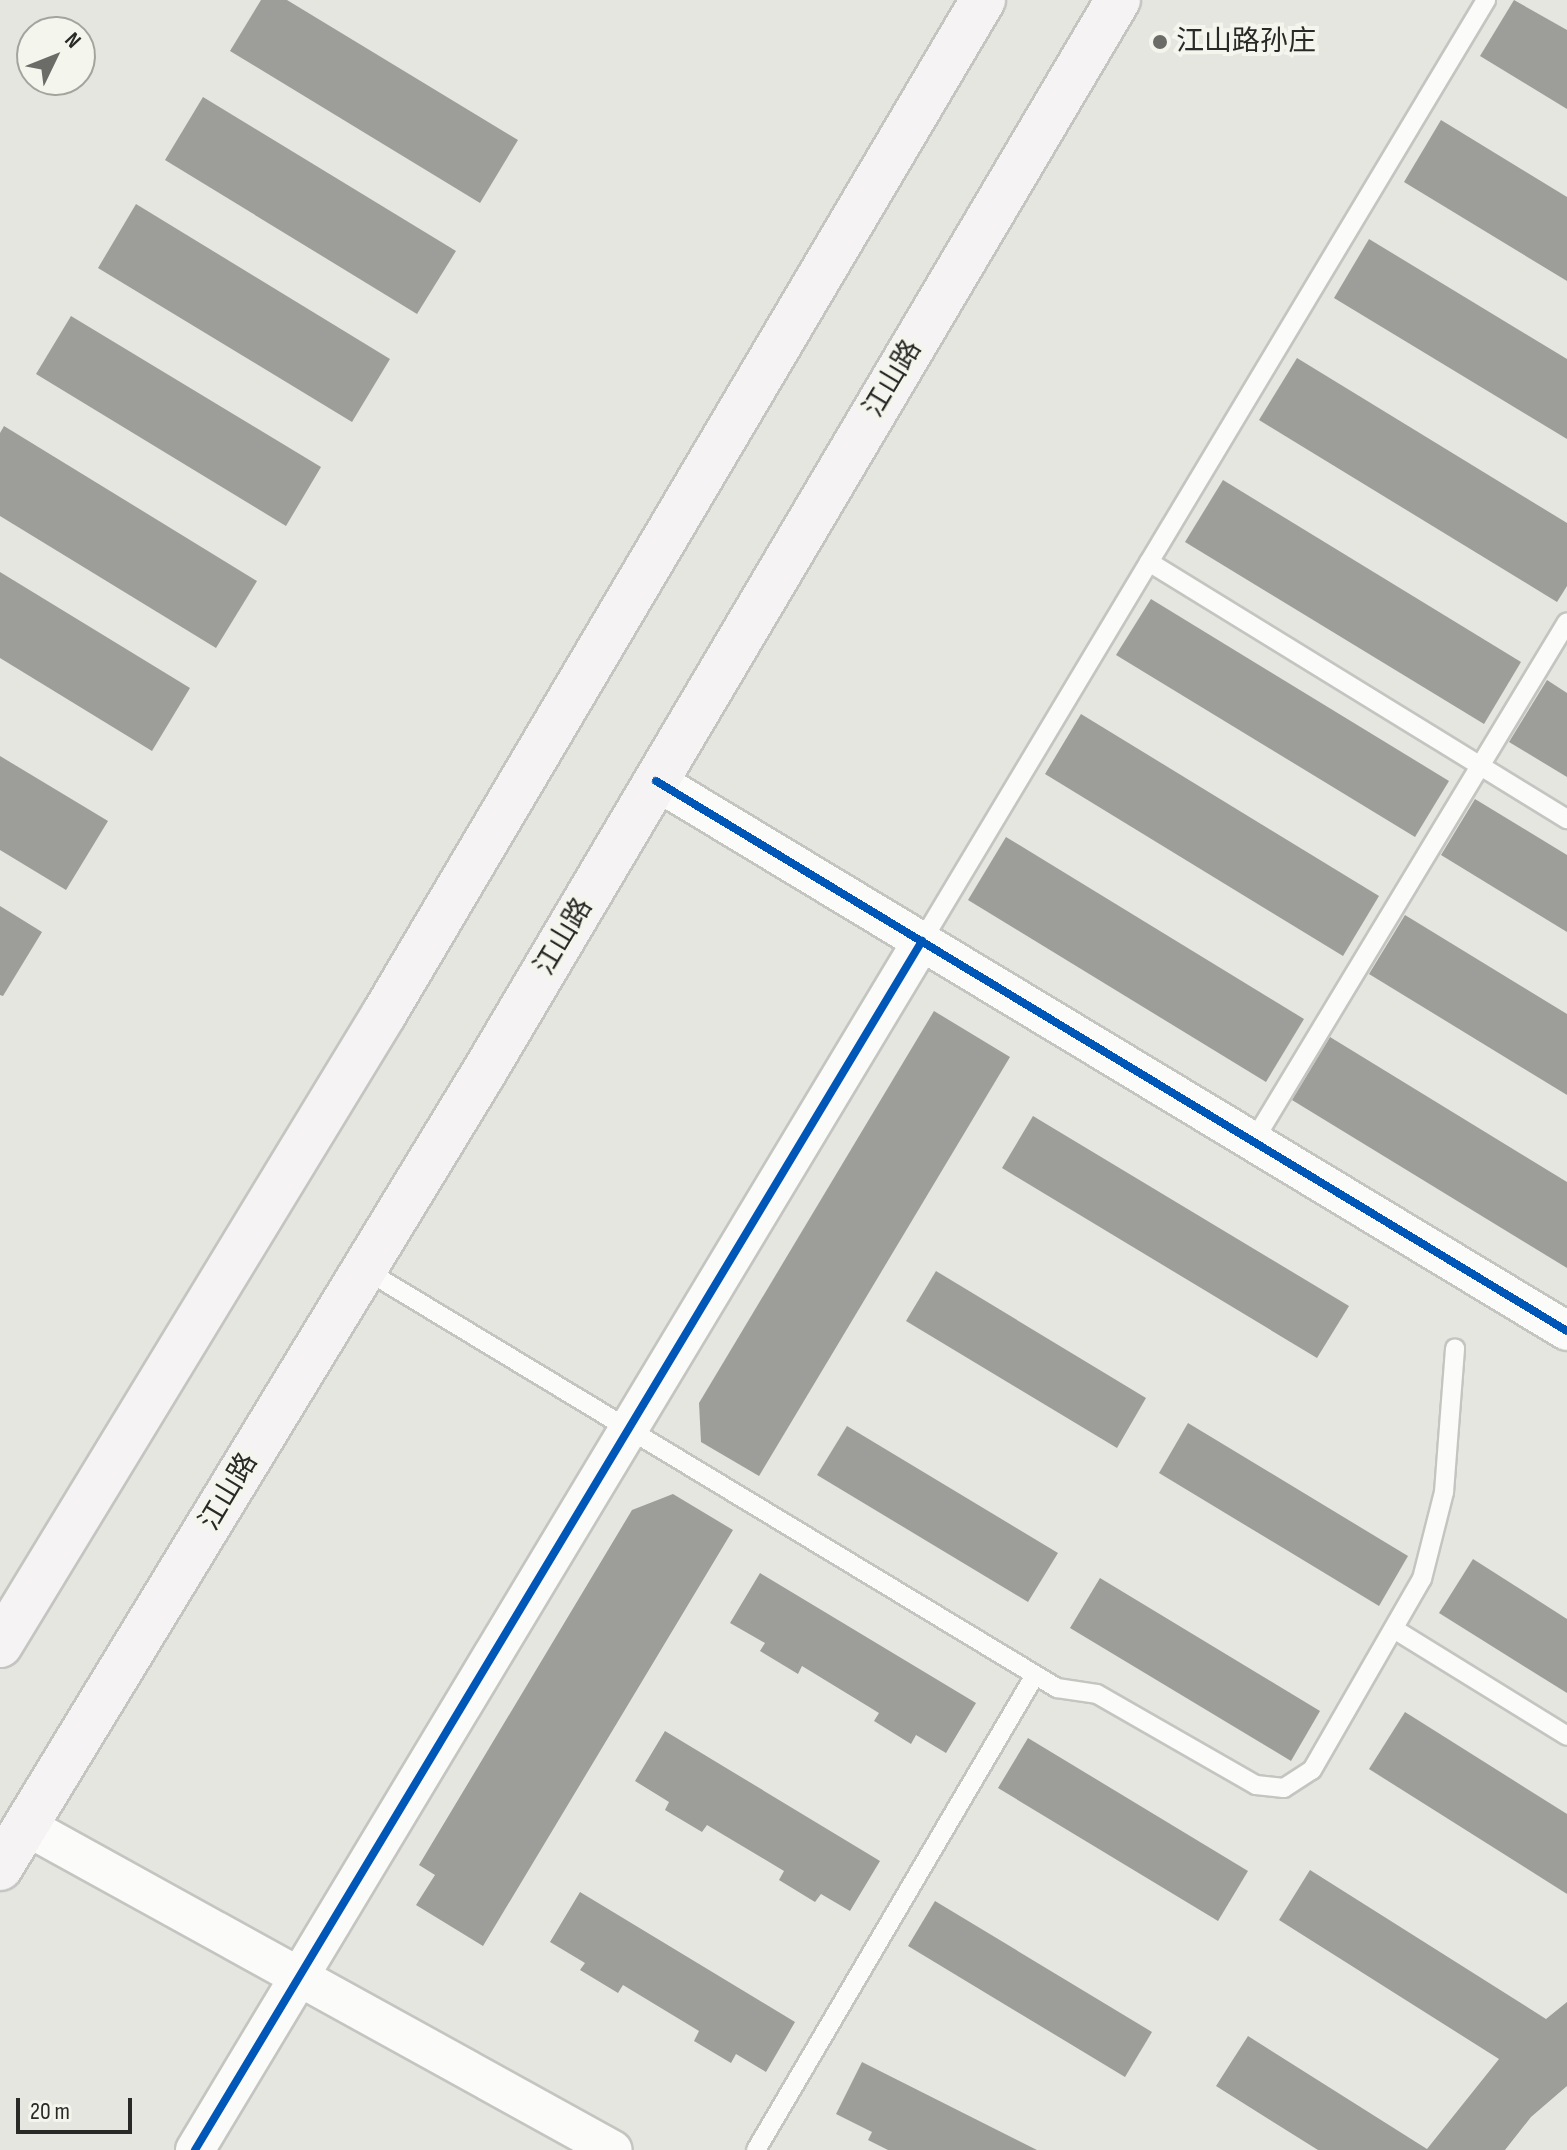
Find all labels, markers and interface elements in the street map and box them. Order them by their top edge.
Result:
north arrow [16,16,96,96]
place label: 江山路孙庄 [1176,25,1316,59]
text: N [59,27,86,54]
marker: 江山路孙庄 [1151,33,1169,51]
street label: 江山路 [857,334,929,424]
street label: 江山路 [528,892,600,982]
street label: 江山路 [193,1447,265,1537]
scale bar [20,2082,136,2132]
text: 20 m [30,2097,70,2126]

